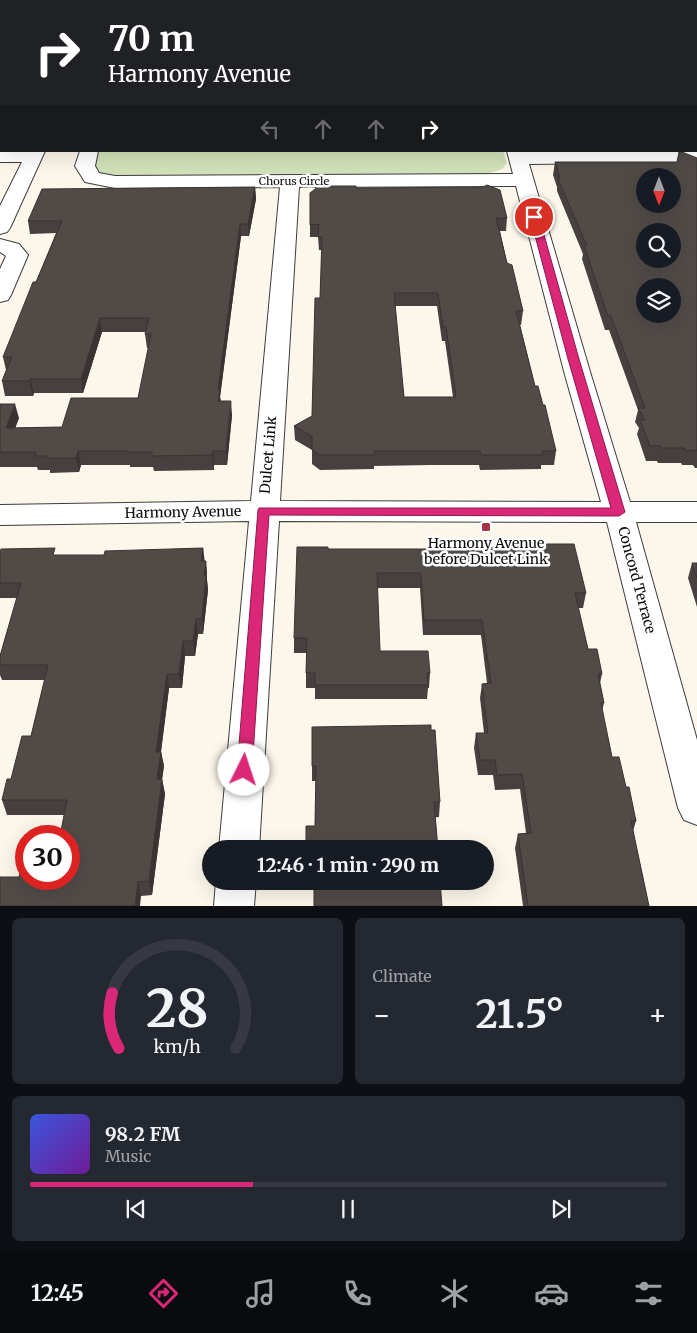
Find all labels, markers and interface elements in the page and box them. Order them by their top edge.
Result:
text: 70 m [108,17,195,61]
icon: right [25,20,90,85]
text: Harmony Avenue [108,60,291,88]
icon: left [256,115,284,143]
icon: ahead [309,115,337,143]
icon: ahead [362,115,390,143]
icon: right [415,115,443,143]
north arrow [636,168,681,212]
map controls [636,168,681,323]
street label: Chorus Circle [259,174,330,188]
pin [513,196,555,238]
icon: arrive [520,203,548,231]
button: search [636,223,681,268]
button: layers [636,278,681,323]
street label: Dulcet Link [256,415,280,495]
street label: Harmony Avenue [125,502,241,522]
marker: Harmony Avenue before Dulcet Link [480,521,492,533]
street label: Concord Terrace [614,525,660,635]
place label: Harmony Avenue before Dulcet Link [423,534,548,568]
position arrow [217,743,269,795]
speed limit sign: 30 [15,825,80,890]
text: 12:46 · 1 min · 290 m [257,853,439,877]
text: Climate [373,966,432,986]
text: 28 [146,976,209,1041]
text: 21.5° [475,991,564,1038]
text: − [373,997,391,1033]
text: + [648,997,667,1033]
text: km/h [154,1035,201,1058]
text: 98.2 FM [105,1122,180,1146]
text: Music [105,1146,151,1166]
icon: previous [122,1195,150,1223]
icon: pause [334,1195,362,1223]
icon: next [547,1195,575,1223]
icon: directions [146,1276,181,1311]
icon: music [243,1276,278,1311]
icon: phone [340,1276,375,1311]
icon: climate [437,1276,472,1311]
icon: car [534,1276,569,1311]
icon: filters [631,1276,666,1311]
text: 12:45 [31,1279,84,1307]

